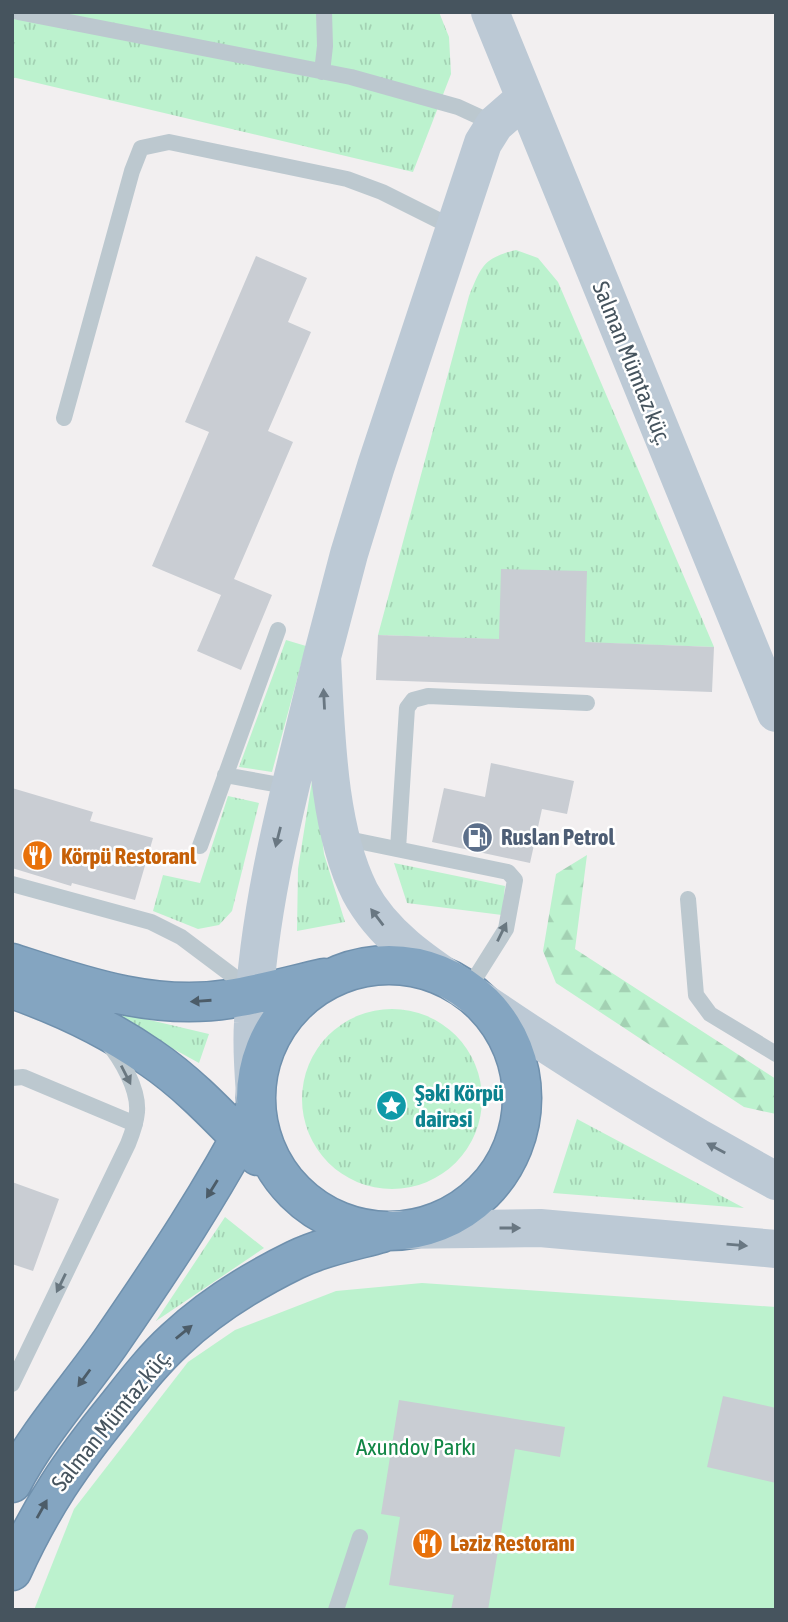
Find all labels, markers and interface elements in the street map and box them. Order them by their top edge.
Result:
street label: Salman Mümtaz küç. [587,278,677,448]
one-way arrow [319,688,330,710]
fuel station icon: Ruslan Petrol [461,820,495,854]
place label: Ruslan Petrol [501,824,616,850]
one-way arrow [272,827,283,849]
restaurant icon: Körpü Restoranl [21,839,55,873]
place label: Körpü Restoranl [61,843,197,869]
one-way arrow [370,908,384,926]
one-way arrow [496,922,508,942]
one-way arrow [190,996,212,1007]
one-way arrow [120,1065,132,1085]
place label: Şəki Körpü dairəsi [415,1080,504,1132]
place icon: Şəki Körpü dairəsi [375,1089,409,1123]
one-way arrow [706,1143,726,1154]
one-way arrow [205,1180,218,1199]
one-way arrow [499,1222,521,1234]
one-way arrow [726,1240,748,1251]
one-way arrow [55,1273,67,1293]
one-way arrow [175,1326,193,1340]
street label: Salman Mümtaz küç. [46,1344,176,1496]
one-way arrow [78,1369,92,1387]
park label: Axundov Parkı [356,1434,476,1460]
one-way arrow [36,1500,48,1519]
restaurant icon: Ləziz Restoranı [410,1526,444,1560]
place label: Ləziz Restoranı [450,1530,575,1556]

